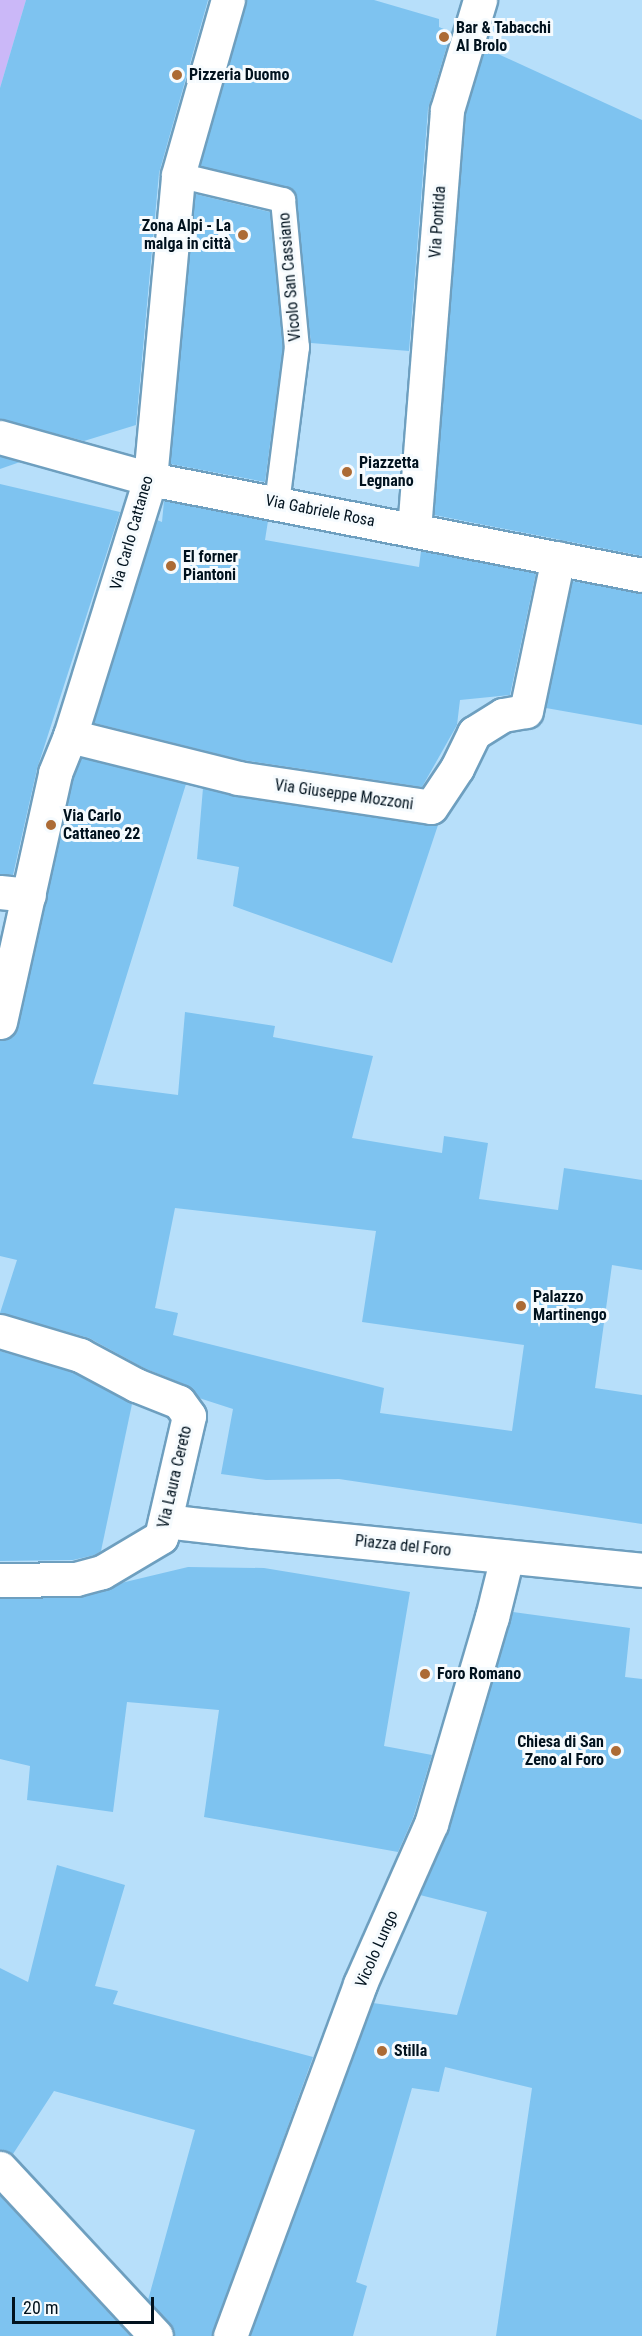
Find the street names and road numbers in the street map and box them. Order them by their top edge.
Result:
street label: Via Pontida [426,185,450,259]
street label: Vicolo San Cassiano [275,212,305,342]
street label: Via Carlo Cattaneo [106,474,158,592]
street label: Via Gabriele Rosa [264,491,376,531]
street label: Via Giuseppe Mozzoni [273,776,415,814]
street label: Via Laura Cereto [154,1424,196,1530]
street label: Piazza del Foro [354,1531,452,1561]
street label: Vicolo Lungo [352,1908,402,1990]

